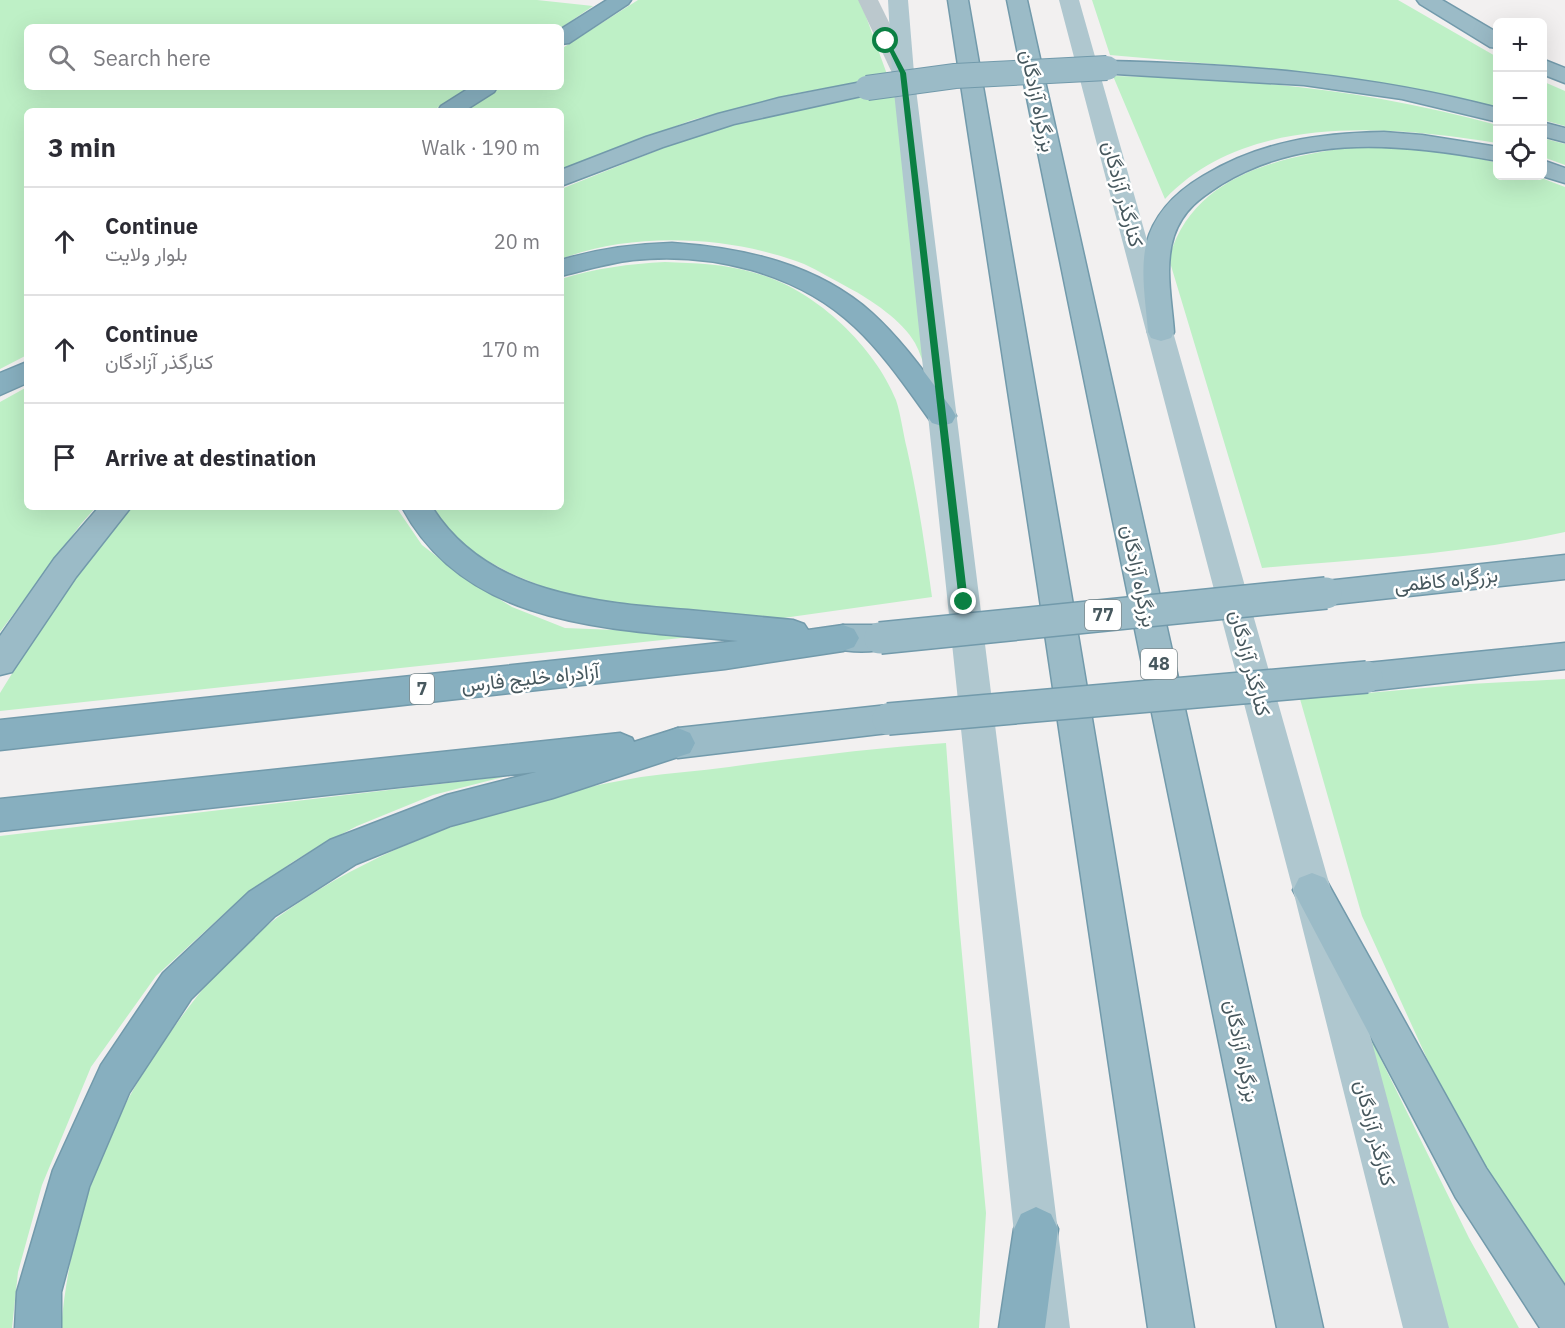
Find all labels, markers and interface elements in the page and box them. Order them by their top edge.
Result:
map controls [1493,18,1547,180]
button: + [1493,18,1547,72]
search box [24,24,564,90]
route start [872,27,898,53]
icon: search [45,41,78,74]
text: Search here [93,43,211,72]
street label: بزرگراه آزادگان [1014,47,1063,155]
button: − [1493,72,1547,126]
button: locate [1493,126,1547,180]
text: 3 min [48,130,116,164]
text: Walk · 190 m [422,134,540,161]
street label: کنارگذر آزادگان [1096,138,1151,250]
text: Continue [105,211,198,240]
icon: ahead [48,225,81,258]
text: 20 m [494,228,540,255]
text: بلوار ولایت [105,240,187,267]
text: Continue [105,319,198,348]
icon: ahead [48,333,81,366]
text: 170 m [482,336,540,363]
text: کنارگذر آزادگان [105,348,214,375]
icon: arrive [48,441,81,474]
text: Arrive at destination [105,443,316,472]
street label: بزرگراه آزادگان [1115,522,1164,630]
street label: بزرگراه کاظمی [1393,561,1499,598]
route end [950,588,976,614]
road number: 77 [1085,600,1121,630]
street label: کنارگذر آزادگان [1223,607,1278,719]
road number: 48 [1141,649,1177,679]
street label: آزادراه خلیج فارس [460,657,602,699]
road number: 7 [410,674,434,704]
street label: بزرگراه آزادگان [1218,997,1267,1105]
street label: کنارگذر آزادگان [1348,1077,1403,1189]

